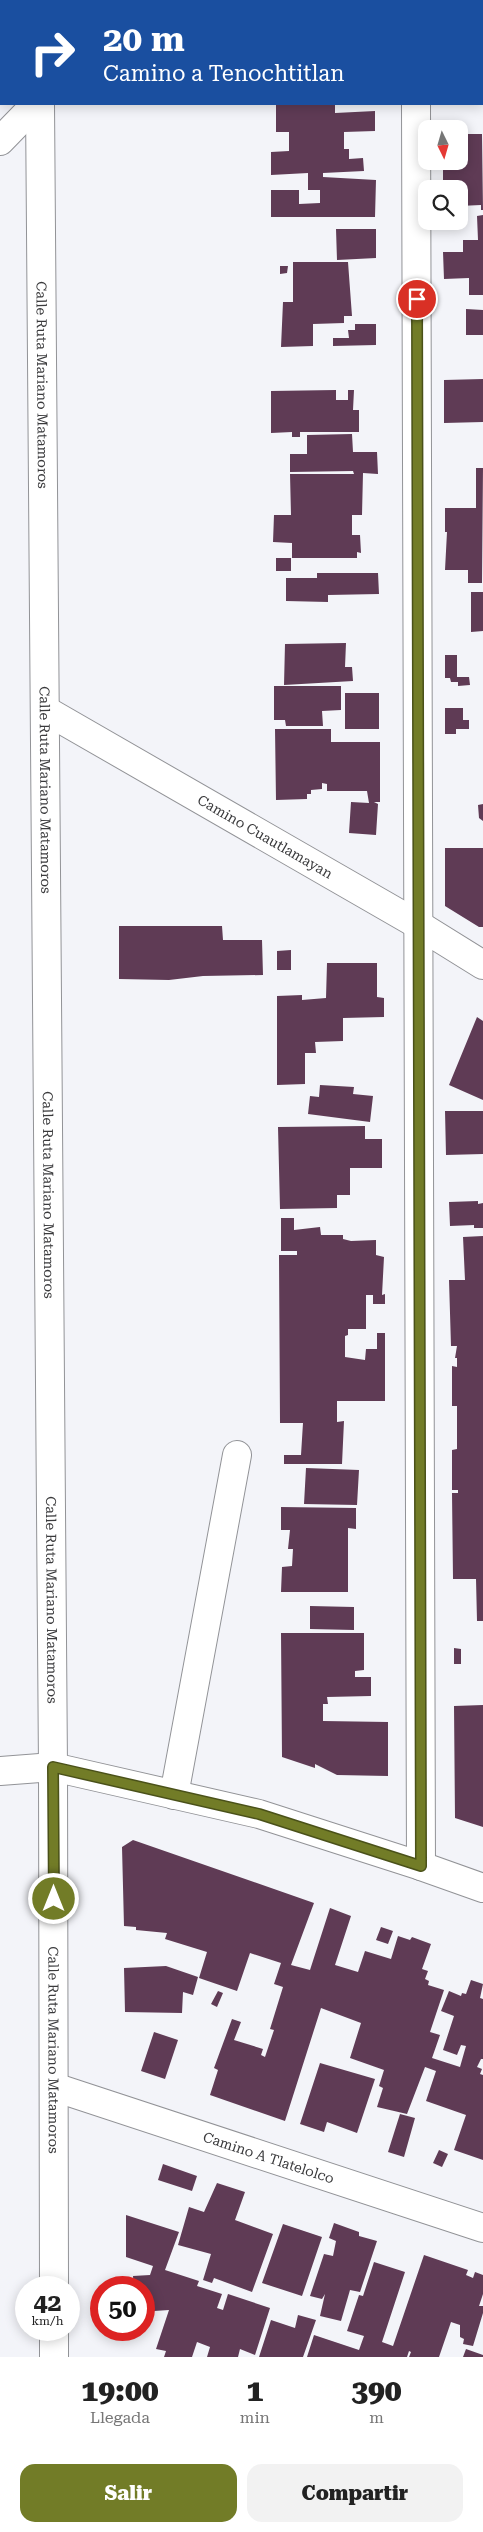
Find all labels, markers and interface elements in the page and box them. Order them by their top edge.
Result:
text: 20 m [103,19,185,60]
icon: right [20,20,85,85]
text: Camino a Tenochtitlan [103,61,344,86]
north arrow [418,120,468,170]
map controls [418,120,468,230]
button: search [418,180,468,230]
pin [396,278,438,320]
street label: Calle Ruta Mariano Matamoros [33,281,51,489]
icon: arrive [403,285,431,313]
street label: Calle Ruta Mariano Matamoros [37,686,54,894]
street label: Camino Cuautlamayan [195,792,335,882]
street label: Calle Ruta Mariano Matamoros [40,1091,57,1299]
street label: Calle Ruta Mariano Matamoros [43,1496,61,1704]
position arrow [27,1872,79,1924]
street label: Calle Ruta Mariano Matamoros [45,1946,62,2154]
street label: Camino A Tlatelolco [201,2129,336,2187]
speed limit sign: 50 [90,2276,155,2341]
text: 42 [33,2288,62,2317]
text: km/h [31,2314,64,2328]
text: 19:00 [81,2373,159,2408]
text: 1 [246,2373,263,2408]
text: 390 [351,2373,402,2408]
text: Llegada [90,2408,150,2427]
text: min [240,2408,270,2427]
text: m [369,2408,384,2427]
button: Salir [20,2464,237,2522]
button: Compartir [247,2464,463,2522]

